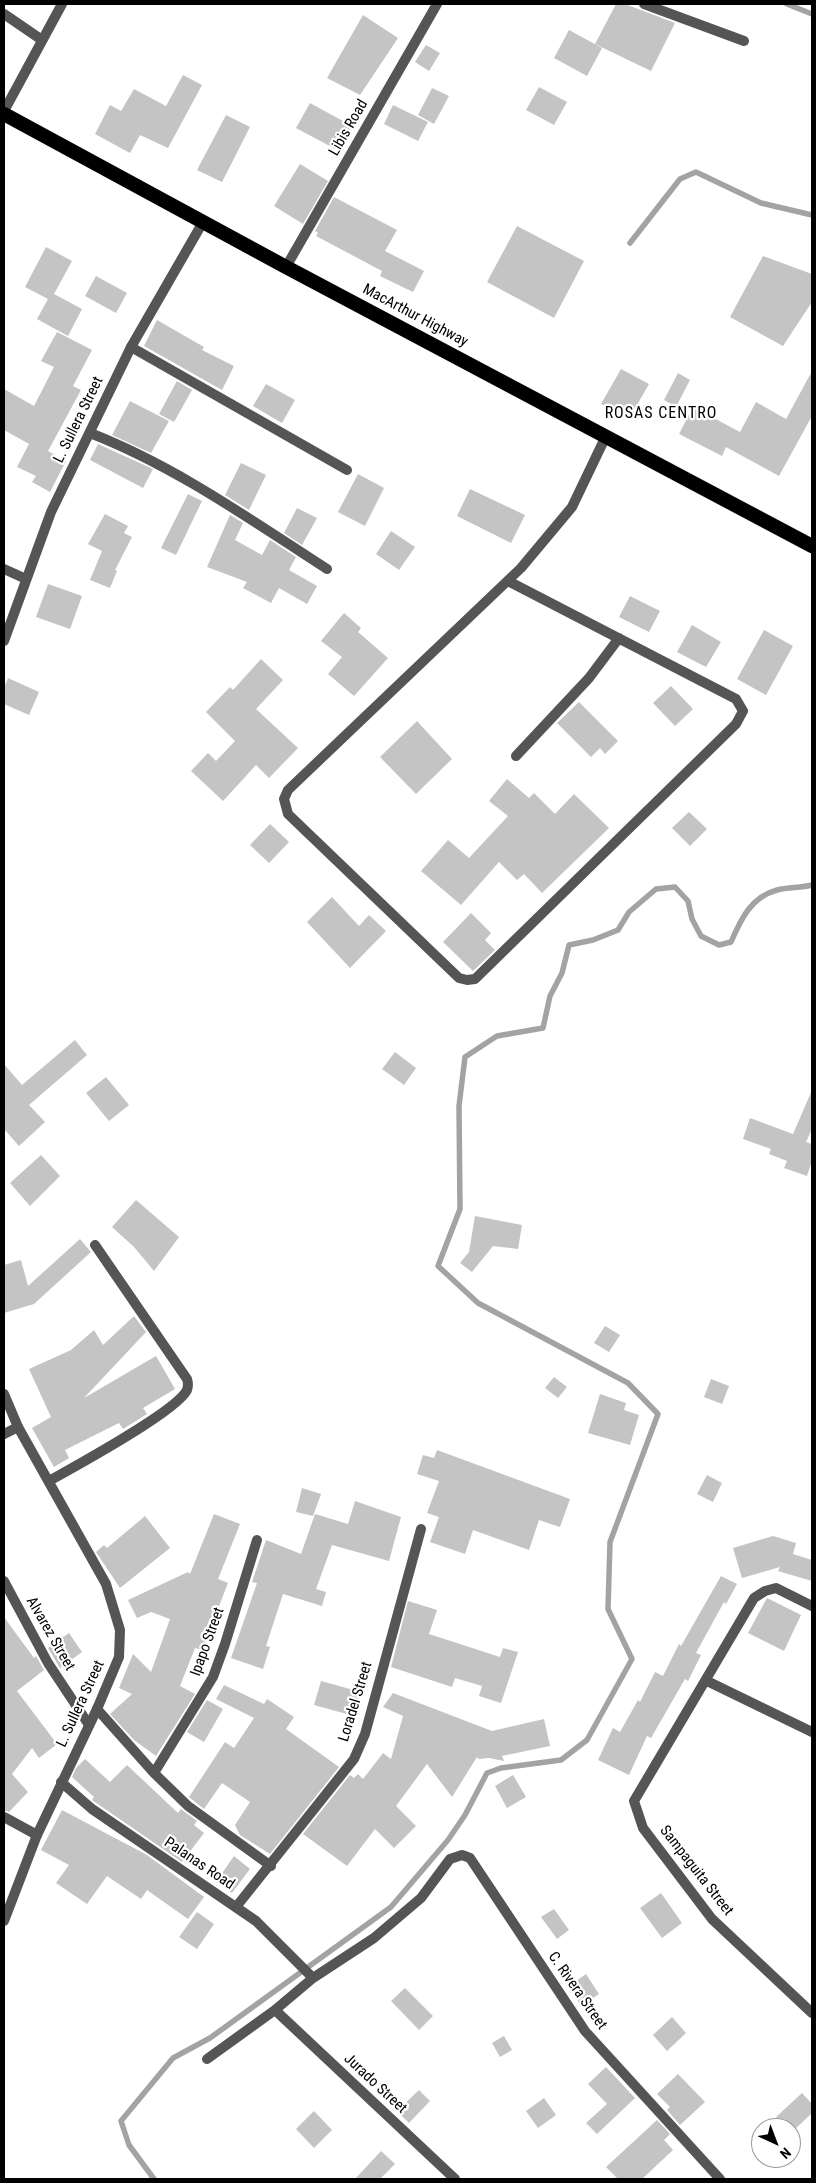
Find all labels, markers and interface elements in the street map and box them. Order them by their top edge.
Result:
street label: Libis Road [326,97,372,159]
street label: MacArthur Highway [359,281,471,351]
street label: L. Sullera Street [50,374,108,466]
district label: ROSAS CENTRO [603,404,719,424]
street label: Alvarez Street [22,1594,78,1674]
street label: Ipapo Street [187,1605,229,1679]
street label: L. Sullera Street [53,1658,109,1750]
street label: Loradel Street [335,1660,377,1744]
street label: Sampaguita Street [655,1822,737,1920]
street label: Palanas Road [160,1834,238,1894]
street label: C. Rivera Street [544,1949,610,2033]
street label: Jurado Street [340,2050,410,2118]
north arrow [751,2118,801,2168]
text: N [777,2144,794,2162]

